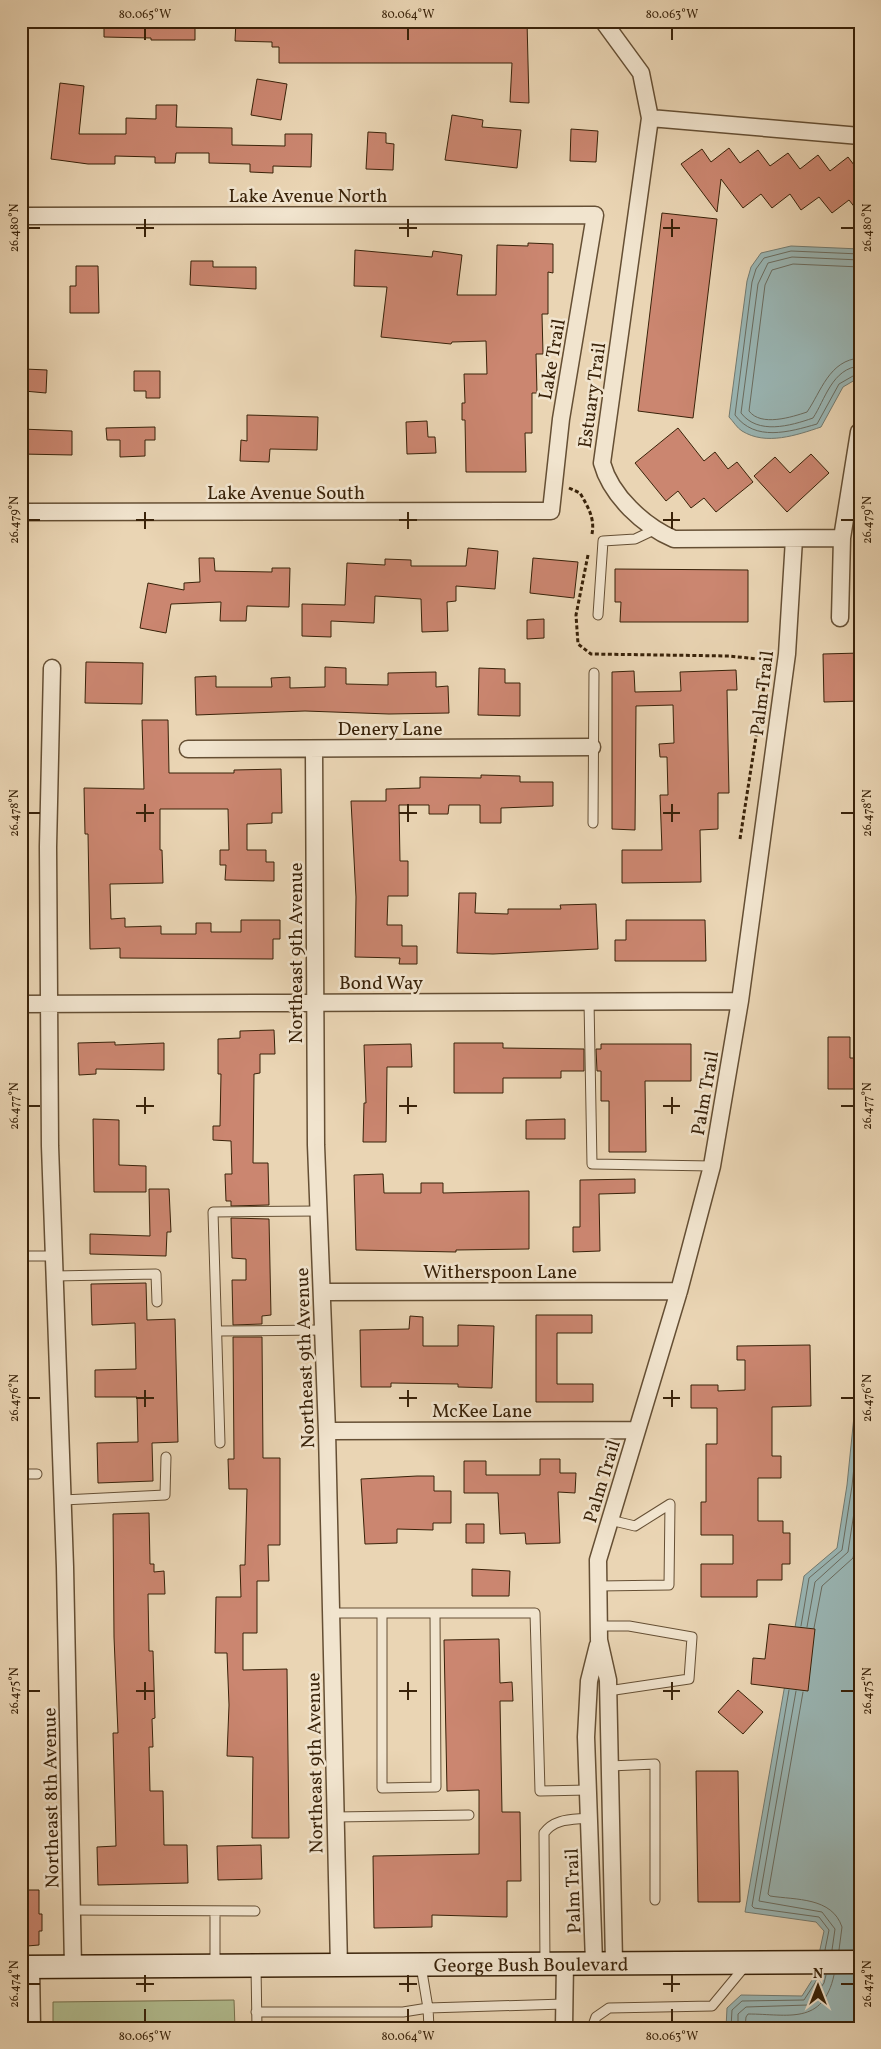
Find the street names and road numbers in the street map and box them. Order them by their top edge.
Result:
street label: Lake Avenue North [228,184,388,210]
street label: Lake Trail [533,317,573,402]
street label: Estuary Trail [573,340,613,450]
street label: Lake Avenue South [207,481,365,507]
street label: Palm Trail [745,649,781,737]
street label: Denery Lane [337,717,443,743]
street label: Northeast 9th Avenue [284,862,310,1044]
street label: Bond Way [339,971,423,997]
street label: Palm Trail [686,1049,726,1138]
street label: Witherspoon Lane [423,1260,577,1286]
street label: Northeast 9th Avenue [290,1267,322,1449]
street label: McKee Lane [432,1399,532,1425]
street label: Palm Trail [578,1437,628,1526]
street label: Northeast 9th Avenue [301,1672,331,1854]
street label: Northeast 8th Avenue [37,1707,67,1889]
street label: Palm Trail [560,1847,588,1934]
street label: George Bush Boulevard [434,1952,628,1980]

